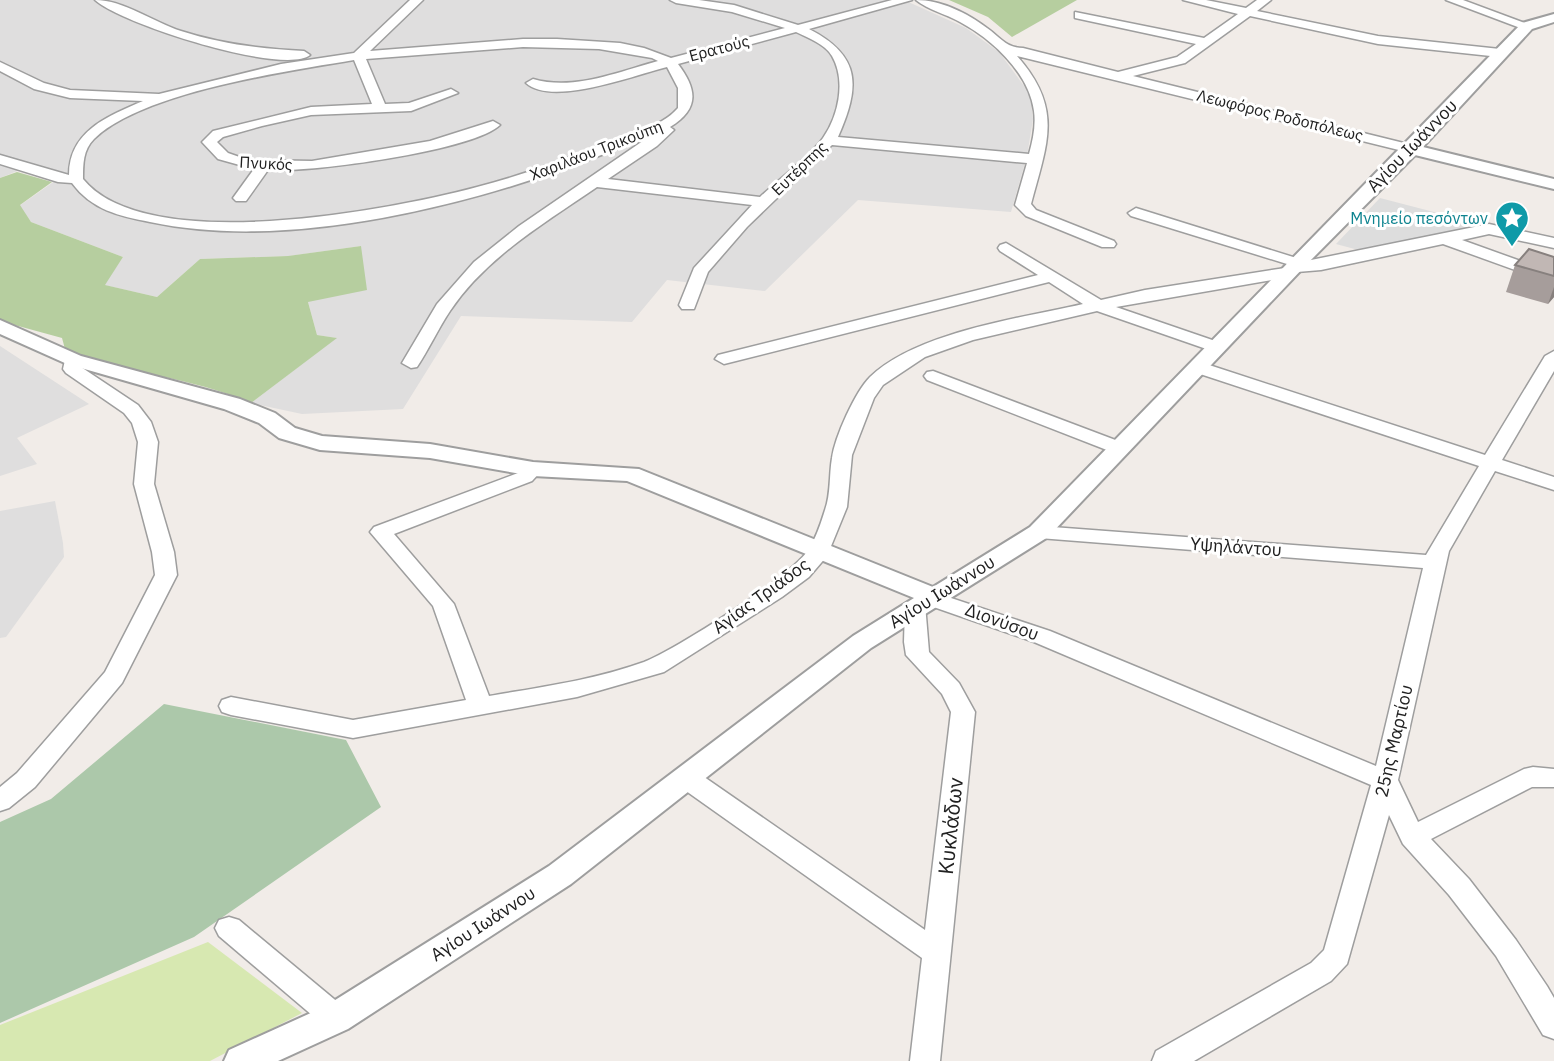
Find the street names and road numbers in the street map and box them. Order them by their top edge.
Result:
street label: Ερατούς [687,30,752,66]
street label: Λεωφόρος Ροδοπόλεως [1195,85,1366,145]
street label: Αγίου Ιωάννου [1361,94,1462,197]
street label: Χαριλάου Τρικούπη [527,115,665,185]
street label: Ευτέρπης [767,136,831,199]
street label: Πνυκός [239,152,293,174]
street label: Υψηλάντου [1189,532,1283,561]
street label: Αγίου Ιωάννου [884,550,999,633]
street label: Αγίας Τριάδος [708,553,814,639]
street label: Διονύσου [962,598,1042,646]
street label: 25ης Μαρτίου [1369,682,1418,799]
street label: Κυκλάδων [931,776,969,876]
street label: Αγίου Ιωάννου [426,881,540,966]

